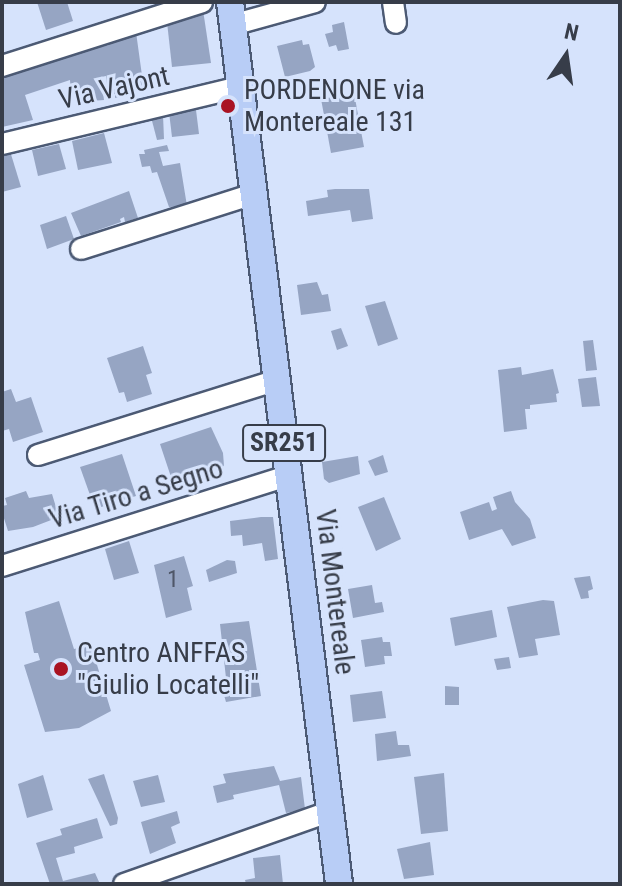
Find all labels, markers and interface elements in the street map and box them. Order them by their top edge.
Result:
north arrow [526,16,606,96]
text: N [562,18,581,46]
street label: Via Vajont [55,59,173,117]
place label: PORDENONE via Montereale 131 [244,73,425,139]
marker: PORDENONE via Montereale 131 [219,97,237,115]
road number: SR251 [242,421,326,465]
street label: Via Tiro a Segno [45,452,227,536]
street label: Via Montereale [308,507,362,677]
house number: 1 [167,566,179,594]
place label: Centro ANFFAS "Giulio Locatelli" [77,636,259,702]
marker: Centro ANFFAS "Giulio Locatelli" [52,660,70,678]

